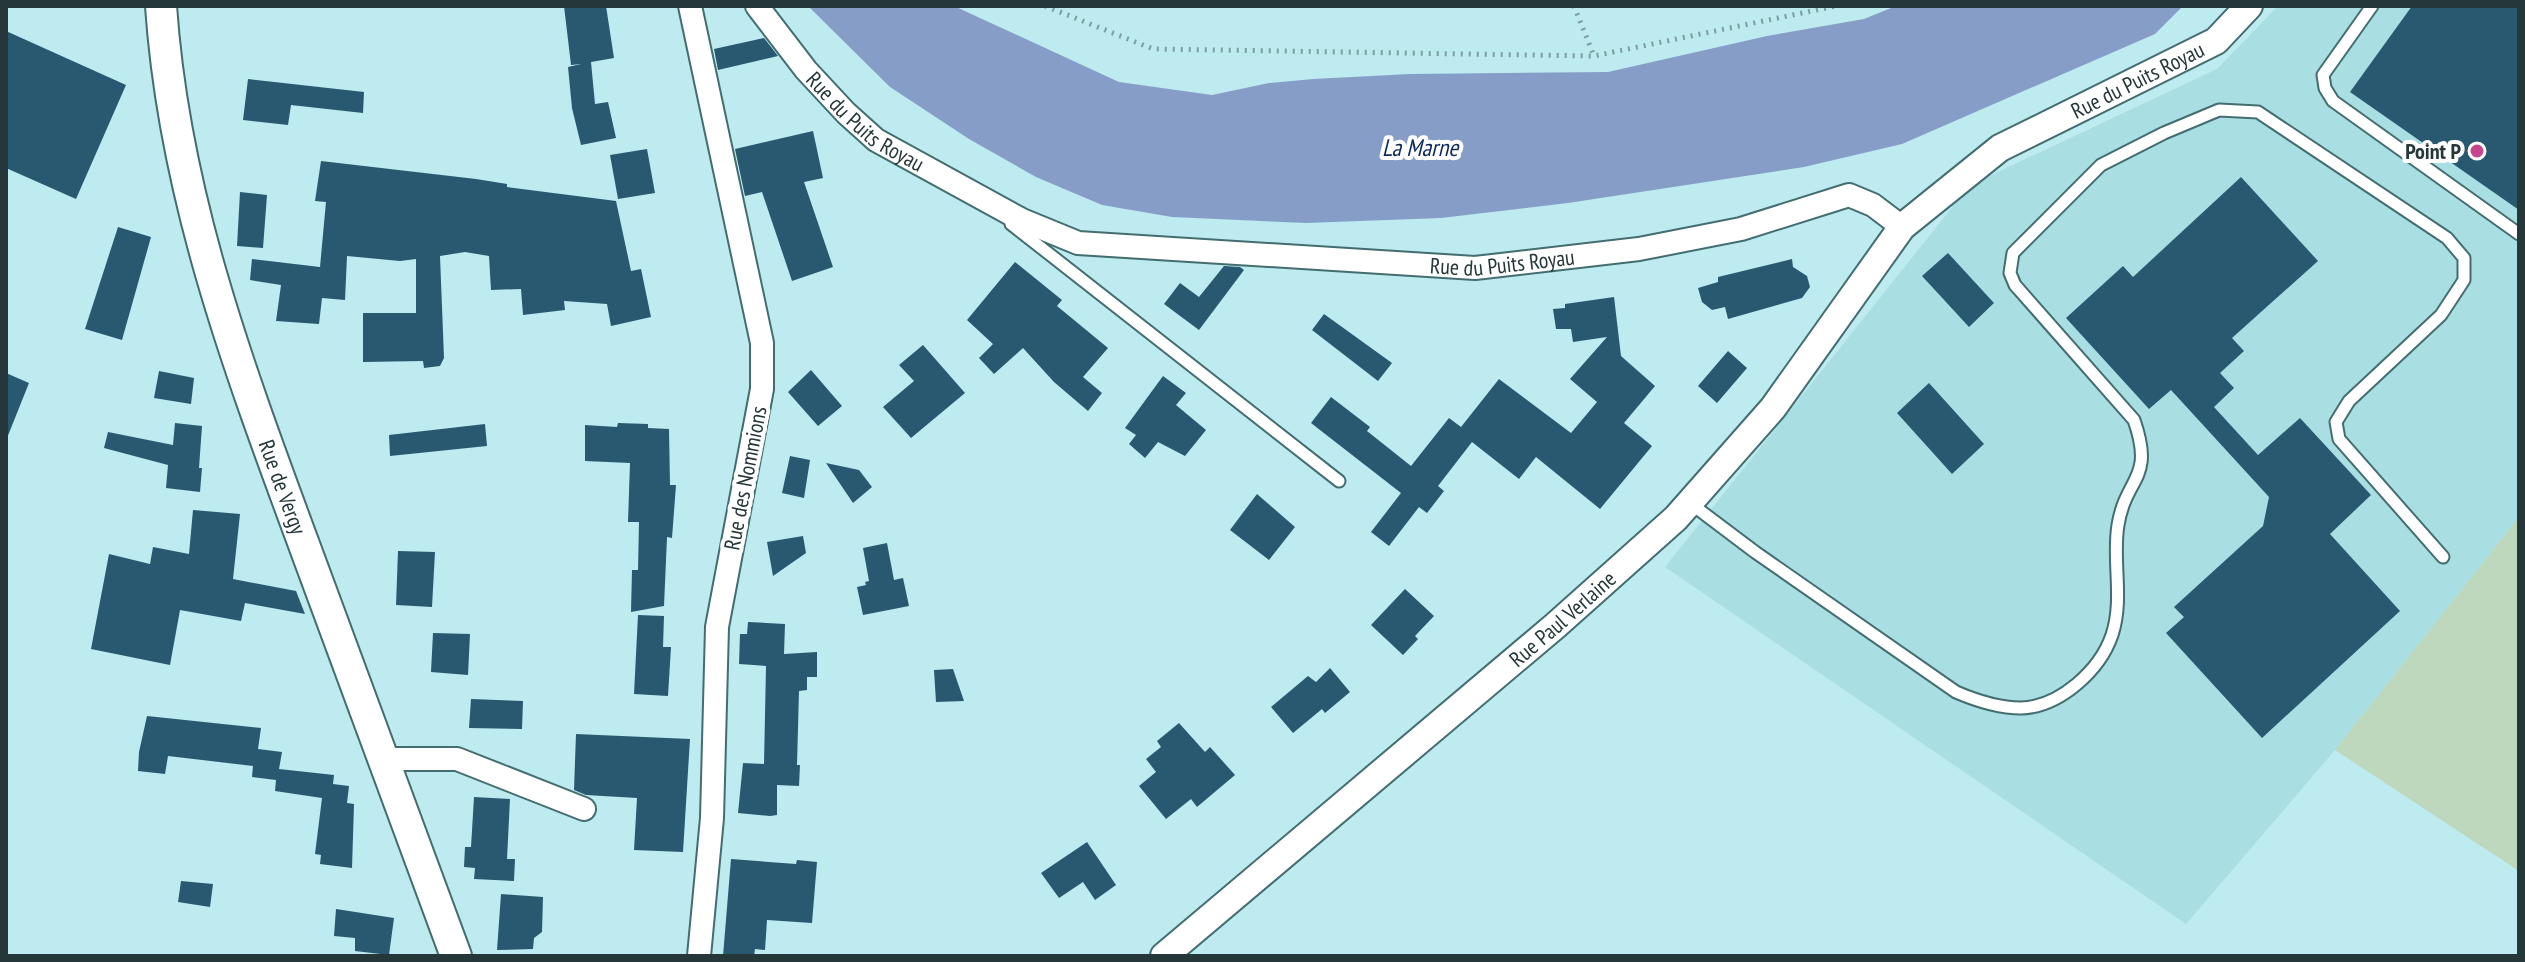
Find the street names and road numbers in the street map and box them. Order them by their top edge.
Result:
street label: Rue du Puits Royau [2066,35,2209,125]
street label: Rue du Puits Royau [800,65,929,178]
street label: Rue du Puits Royau [1429,243,1576,282]
street label: Rue des Nommions [717,404,773,552]
street label: Rue de Vergy [253,436,313,539]
street label: Rue Paul Verlaine [1503,565,1622,673]

